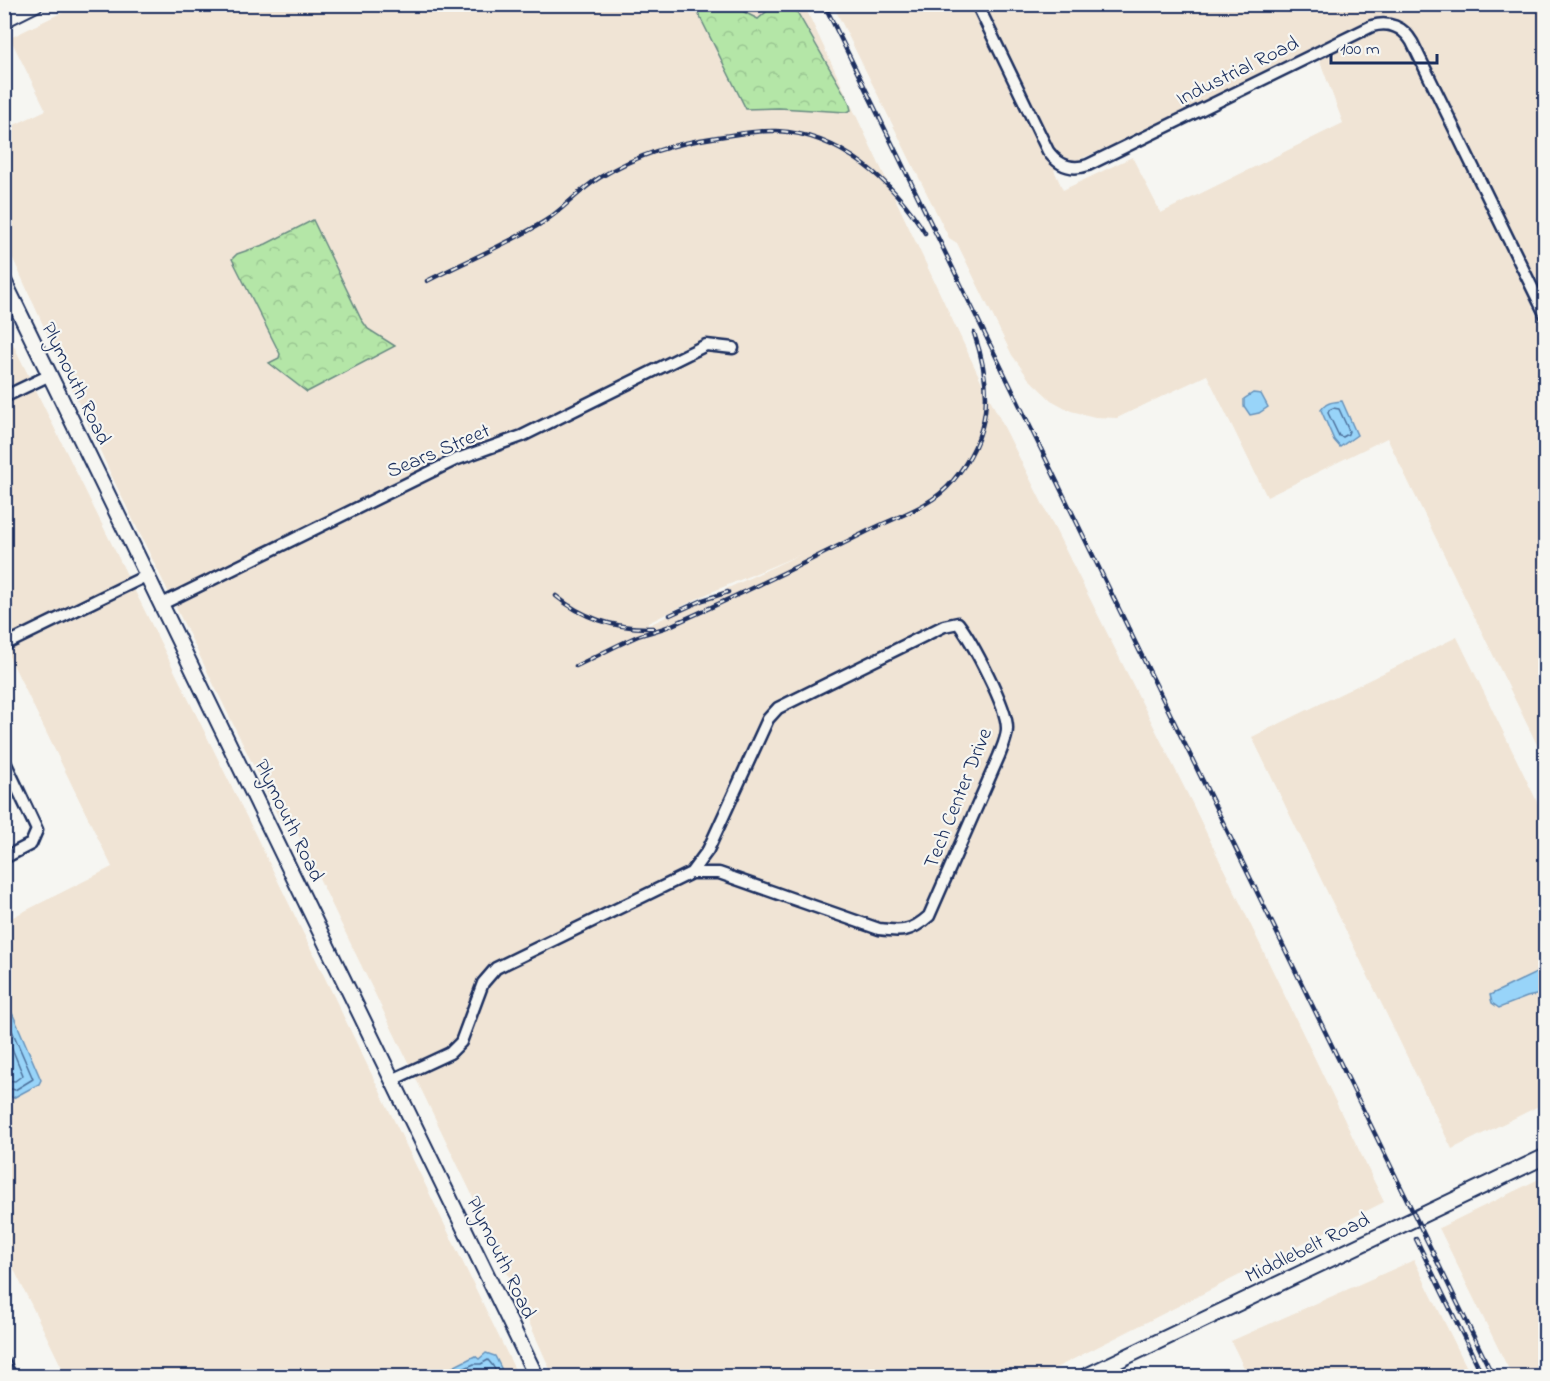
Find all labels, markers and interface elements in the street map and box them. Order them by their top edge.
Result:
scale bar [1331,27,1438,65]
street label: Industrial Road [1172,29,1304,114]
text: 100 m [1340,37,1380,63]
street label: Plymouth Road [31,317,118,451]
street label: Sears Street [382,417,495,487]
street label: Tech Center Drive [917,723,1001,874]
street label: Plymouth Road [244,754,331,888]
street label: Plymouth Road [456,1191,543,1325]
street label: Middlebelt Road [1241,1206,1375,1292]

